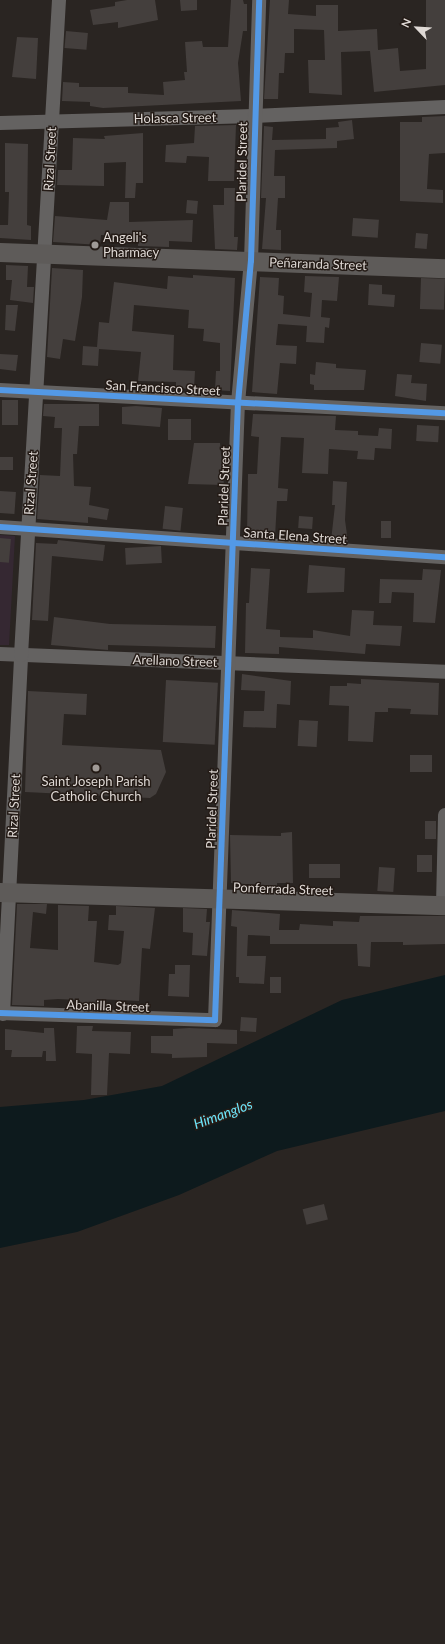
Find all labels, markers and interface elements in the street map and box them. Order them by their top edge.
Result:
north arrow [397,8,437,48]
text: N [398,16,413,29]
street label: Holasca Street [134,109,216,127]
street label: Plaridel Street [234,122,250,202]
street label: Rizal Street [41,127,59,191]
place label: Angeli's Pharmacy [103,230,159,261]
marker: Angeli's Pharmacy [90,240,100,250]
street label: Peñaranda Street [269,255,367,273]
street label: San Francisco Street [105,377,221,399]
street label: Plaridel Street [215,446,233,526]
street label: Rizal Street [21,450,41,516]
street label: Santa Elena Street [243,525,347,547]
street label: Arellano Street [132,652,218,670]
marker: Saint Joseph Parish Catholic Church [91,763,101,773]
street label: Plaridel Street [203,769,221,849]
street label: Rizal Street [5,774,23,838]
place label: Saint Joseph Parish Catholic Church [41,774,151,805]
street label: Ponferrada Street [233,879,333,899]
street label: Abanilla Street [66,997,150,1015]
water label: Himanglos [191,1096,255,1132]

